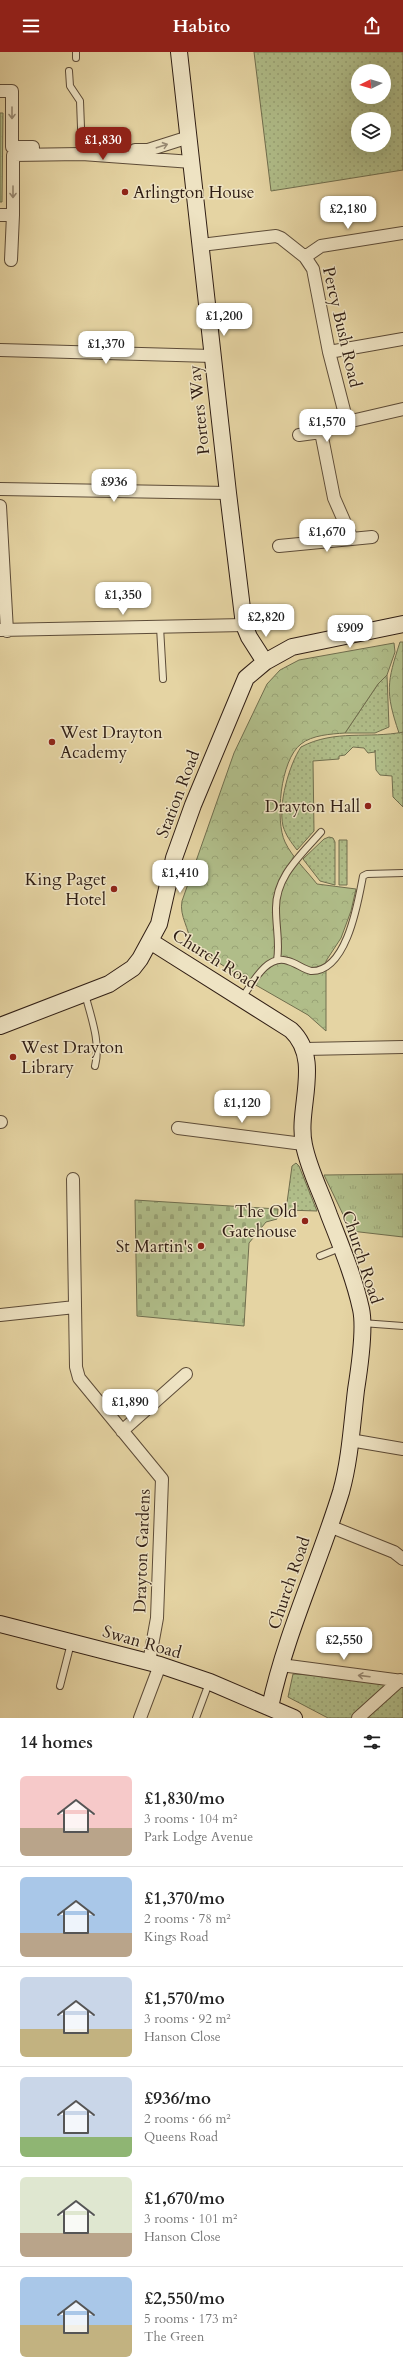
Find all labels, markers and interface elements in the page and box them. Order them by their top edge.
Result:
text: Habito [173,14,230,39]
icon: menu [20,15,42,37]
icon: share [361,15,383,37]
north arrow [351,64,391,104]
map controls [351,64,391,152]
one-way arrow [8,106,16,119]
button: layers [351,112,391,152]
pin: £1,830 [70,127,136,161]
text: £1,830 [84,131,122,149]
one-way arrow [156,141,168,149]
place label: Arlington House [133,181,255,204]
one-way arrow [9,185,17,198]
marker: Arlington House [120,187,130,197]
pin: £2,180 [315,196,381,230]
text: £2,180 [329,200,367,218]
street label: Percy Bush Road [317,264,367,390]
pin: £1,200 [191,303,257,337]
text: £1,200 [205,307,243,325]
pin: £1,370 [73,331,139,365]
text: £1,370 [87,335,125,353]
street label: Porters Way [183,364,215,456]
pin: £1,570 [294,409,360,443]
text: £1,570 [308,413,346,431]
pin: £936 [90,469,138,503]
text: £936 [100,473,128,491]
pin: £1,670 [294,519,360,553]
text: £1,670 [308,523,346,541]
pin: £1,350 [90,582,156,616]
text: £1,350 [104,586,142,604]
pin: £2,820 [233,604,299,638]
text: £2,820 [247,608,285,626]
pin: £909 [326,615,374,649]
text: £909 [336,619,364,637]
place label: West Drayton Academy [59,721,163,764]
marker: West Drayton Academy [47,737,57,747]
street label: Station Road [151,747,205,841]
place label: Drayton Hall [265,795,361,818]
marker: Drayton Hall [363,801,373,811]
pin: £1,410 [147,860,213,894]
text: £1,410 [161,864,199,882]
place label: King Paget Hotel [25,868,107,911]
marker: King Paget Hotel [109,884,119,894]
street label: Church Road [168,924,262,994]
place label: West Drayton Library [20,1036,124,1079]
marker: West Drayton Library [8,1052,18,1062]
pin: £1,120 [209,1090,275,1124]
text: £1,120 [223,1094,261,1112]
place label: The Old Gatehouse [222,1200,297,1243]
street label: Church Road [336,1207,388,1307]
marker: The Old Gatehouse [300,1216,310,1226]
place label: St Martin's [116,1235,193,1258]
marker: St Martin's [196,1241,206,1251]
pin: £1,890 [97,1389,163,1423]
text: £1,890 [111,1393,149,1411]
street label: Drayton Gardens [128,1488,156,1613]
street label: Church Road [262,1533,316,1633]
street label: Swan Road [100,1620,184,1664]
pin: £2,550 [311,1627,377,1661]
text: £2,550 [325,1631,363,1649]
one-way arrow [358,1672,371,1680]
text: 14 homes [20,1731,93,1754]
icon: filters [361,1731,383,1753]
text: £1,830/mo [144,1787,225,1810]
icon: home [52,1792,100,1840]
text: 3 rooms · 104 m² [144,1810,237,1828]
text: Park Lodge Avenue [144,1828,253,1846]
text: £1,370/mo [144,1887,225,1910]
icon: home [52,1893,100,1941]
text: 2 rooms · 78 m² [144,1910,231,1928]
text: Kings Road [144,1928,208,1946]
text: £1,570/mo [144,1987,225,2010]
icon: home [52,1993,100,2041]
text: 3 rooms · 92 m² [144,2010,231,2028]
text: Hanson Close [144,2028,221,2046]
text: £936/mo [144,2087,211,2110]
icon: home [52,2093,100,2141]
text: 2 rooms · 66 m² [144,2110,231,2128]
text: Queens Road [144,2128,218,2146]
text: £1,670/mo [144,2187,225,2210]
icon: home [52,2193,100,2241]
text: 3 rooms · 101 m² [144,2210,237,2228]
text: Hanson Close [144,2228,221,2246]
text: £2,550/mo [144,2287,225,2310]
icon: home [52,2293,100,2341]
text: 5 rooms · 173 m² [144,2310,237,2328]
text: The Green [144,2328,204,2346]

